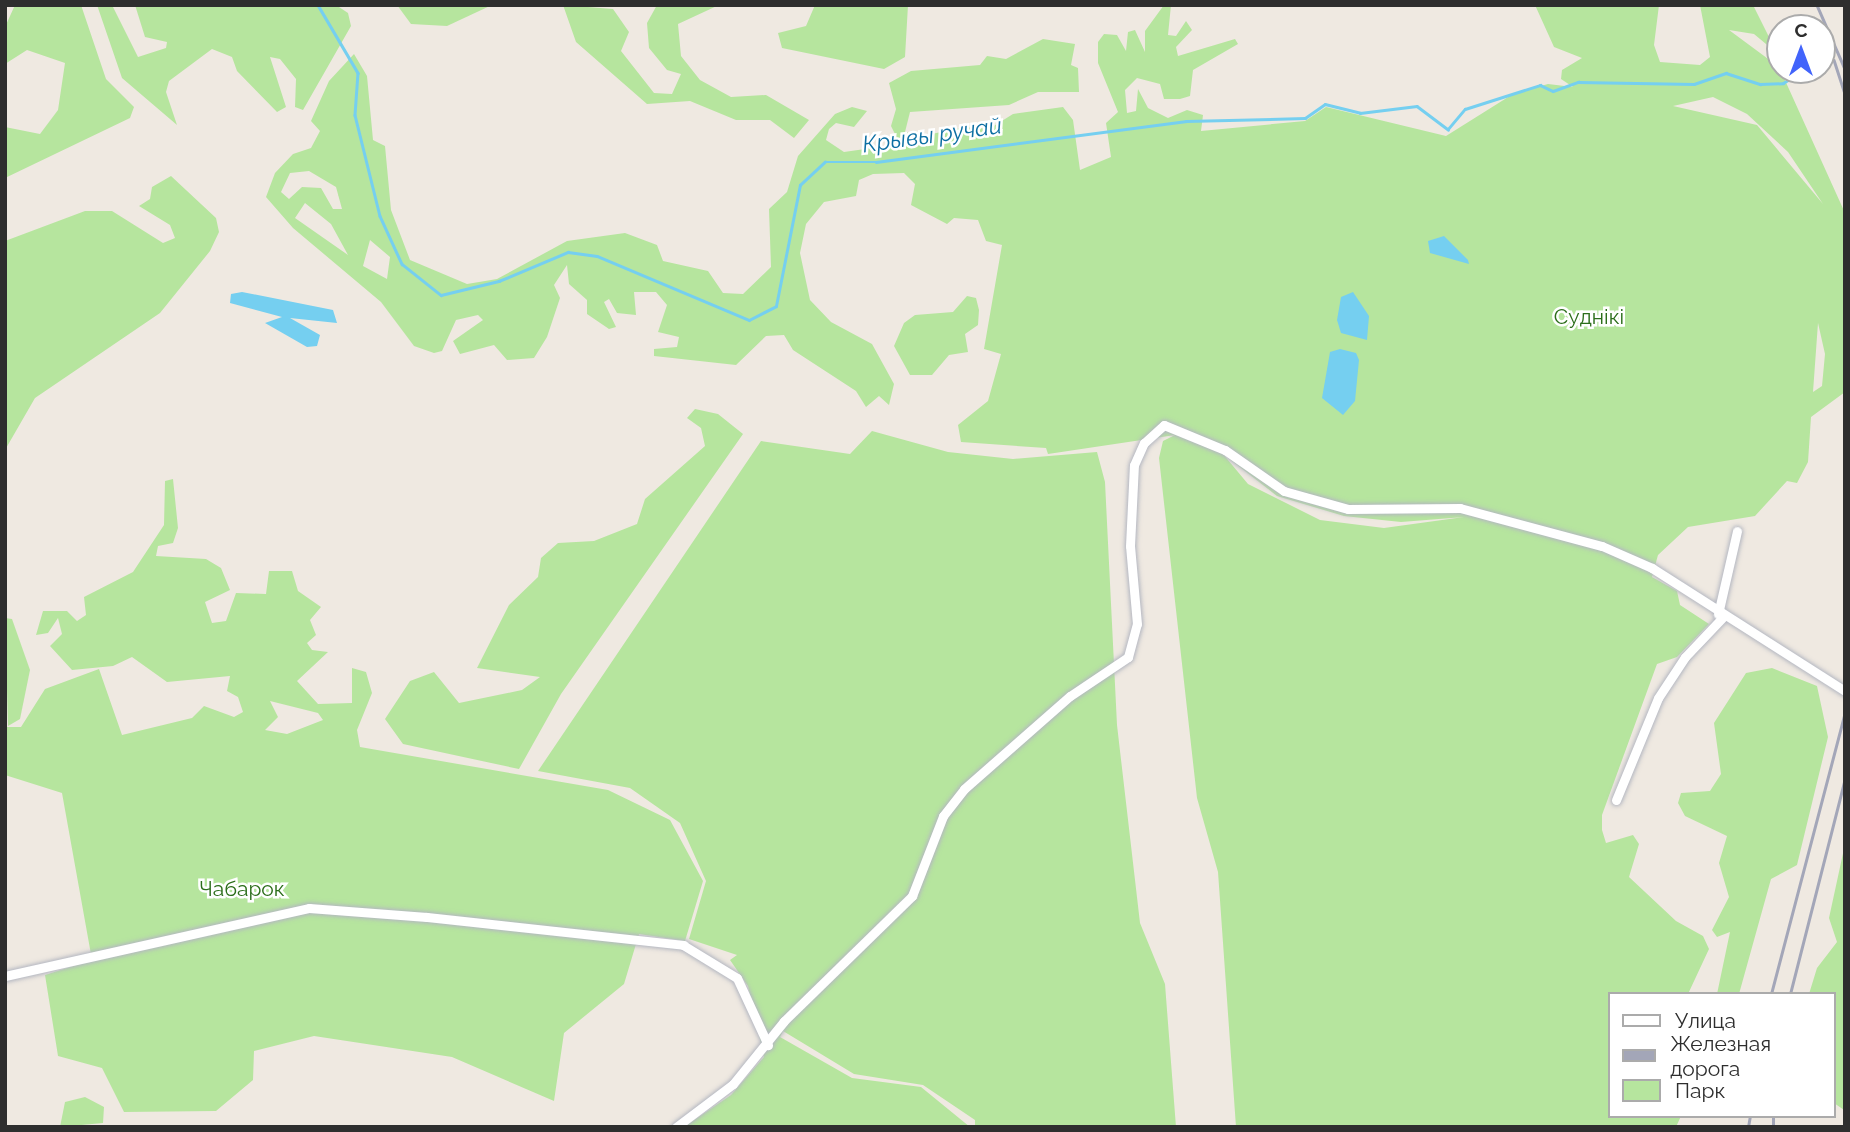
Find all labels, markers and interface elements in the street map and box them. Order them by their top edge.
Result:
north arrow [1766,14,1836,84]
text: С [1794,19,1808,41]
water label: Крывы ручай [861,112,1003,158]
park label: Суднікі [1554,304,1624,330]
park label: Чабарок [199,876,285,902]
legend [1608,992,1836,1118]
text: Улица [1675,1008,1736,1033]
text: Железная дорога [1670,1031,1771,1081]
text: Парк [1675,1078,1725,1103]

